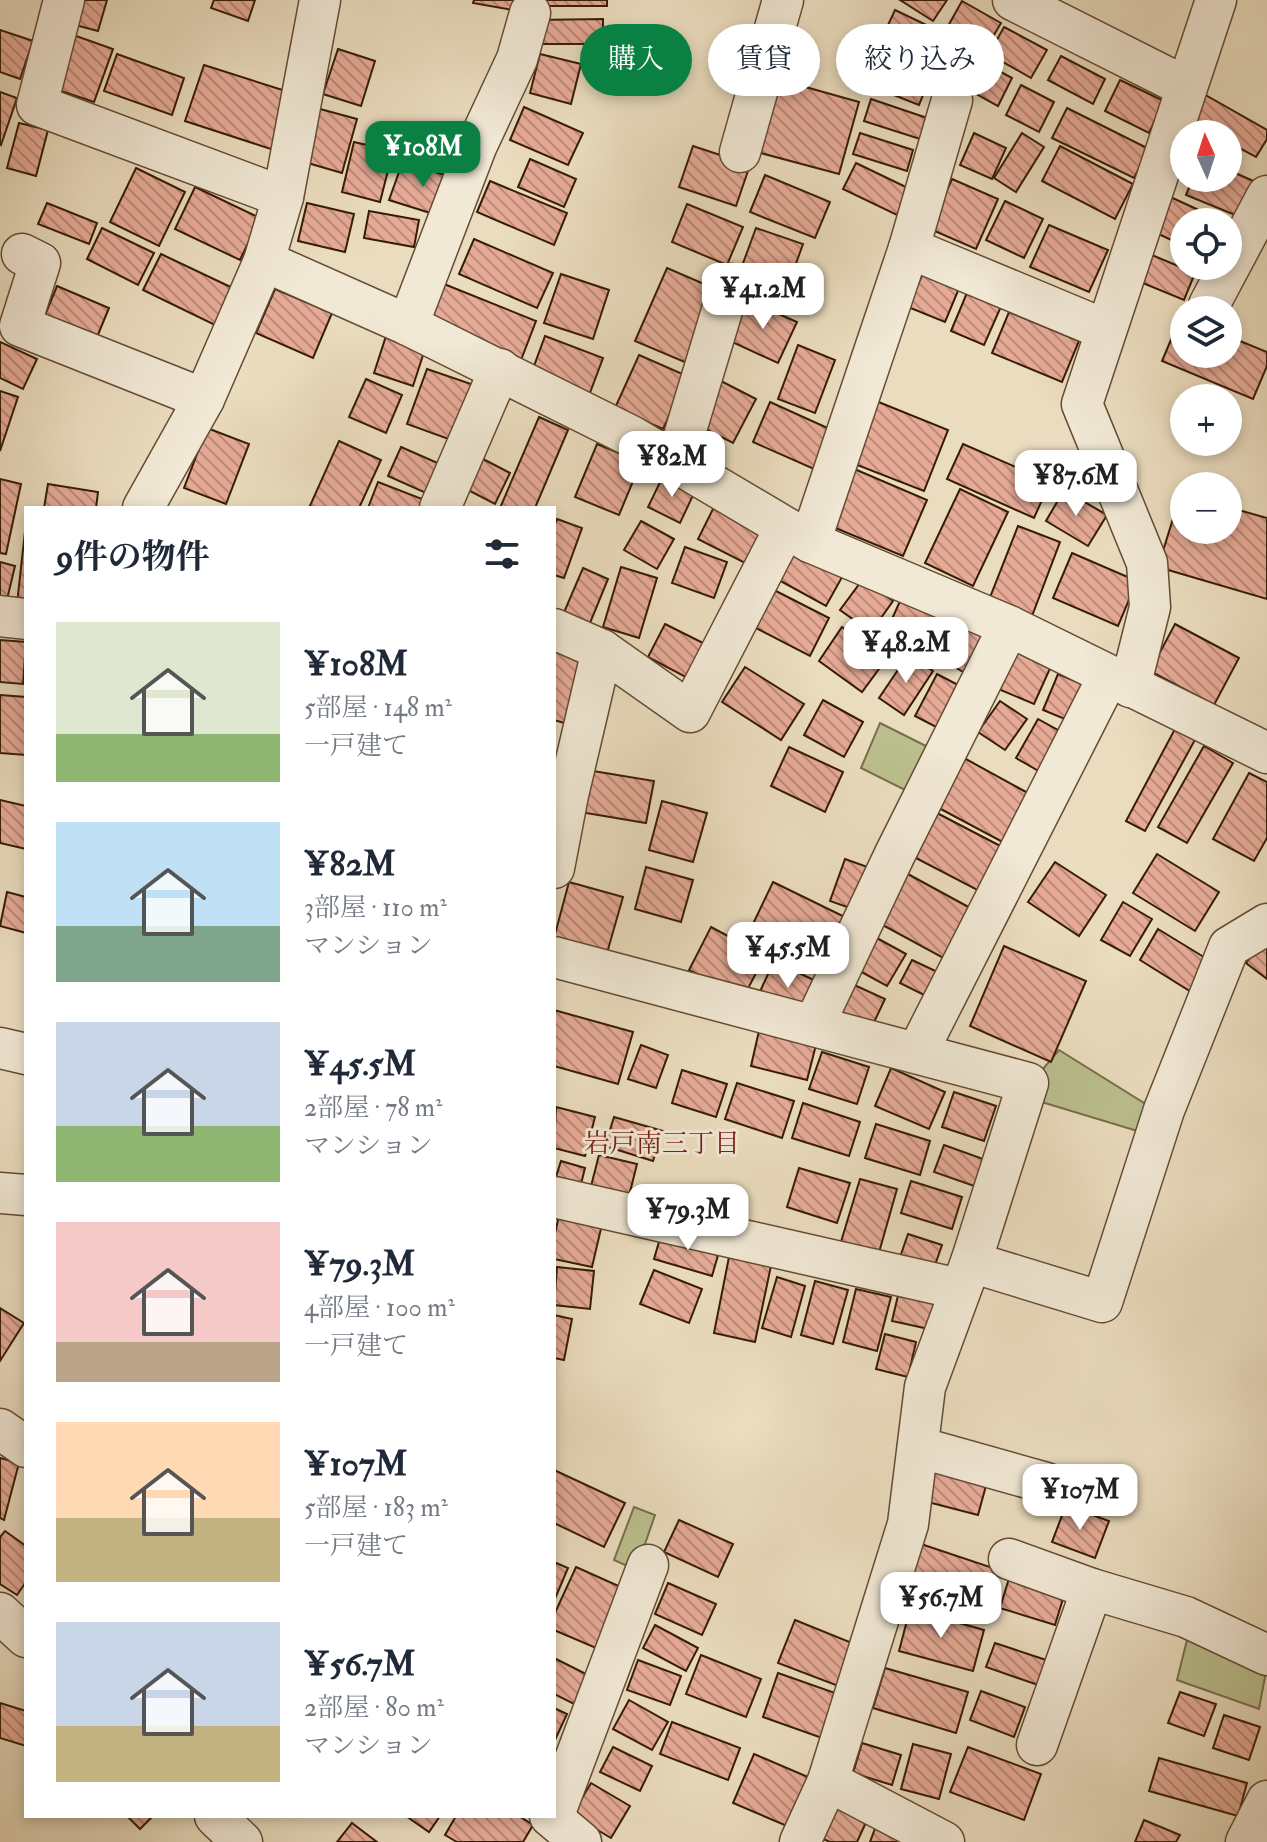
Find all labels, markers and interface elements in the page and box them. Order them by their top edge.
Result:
chip: 購入 [580,24,692,96]
chip: 賃貸 [708,24,820,96]
chip: 絞り込み [836,24,1004,96]
north arrow [1170,120,1242,192]
map controls [1170,120,1242,544]
pin: ¥108M [367,121,479,189]
text: ¥108M [383,131,463,163]
button: locate [1170,208,1242,280]
pin: ¥41.2M [698,263,828,331]
text: ¥41.2M [720,273,806,305]
button: layers [1170,296,1242,368]
button: + [1170,384,1242,456]
pin: ¥82M [625,431,719,499]
text: ¥82M [637,441,707,473]
pin: ¥87.6M [1011,450,1141,518]
text: ¥87.6M [1033,460,1119,492]
button: − [1170,472,1242,544]
icon: filters [480,532,524,576]
text: 9件の物件 [56,536,209,579]
pin: ¥48.2M [841,617,971,685]
text: ¥48.2M [861,627,951,659]
text: ¥108M [304,643,408,686]
icon: home [120,654,216,750]
text: 5部屋 · 148 m² [304,692,452,724]
text: 一戸建て [304,730,408,762]
text: ¥82M [304,843,396,886]
icon: home [120,854,216,950]
text: 3部屋 · 110 m² [304,892,447,924]
pin: ¥45.5M [723,922,853,990]
text: マンション [304,930,433,962]
text: ¥45.5M [745,932,831,964]
text: ¥45.5M [304,1043,416,1086]
icon: home [120,1054,216,1150]
text: 2部屋 · 78 m² [304,1092,442,1124]
district label: 岩戸南三丁目 [584,1128,740,1160]
text: マンション [304,1130,433,1162]
pin: ¥79.3M [623,1184,753,1252]
text: ¥79.3M [646,1194,730,1226]
text: ¥79.3M [304,1243,415,1286]
icon: home [120,1254,216,1350]
text: 4部屋 · 100 m² [304,1292,455,1324]
text: 一戸建て [304,1330,408,1362]
text: ¥107M [304,1443,407,1486]
icon: home [120,1454,216,1550]
pin: ¥107M [1024,1464,1136,1532]
text: ¥107M [1040,1474,1120,1506]
text: 5部屋 · 183 m² [304,1492,448,1524]
text: 一戸建て [304,1530,408,1562]
pin: ¥56.7M [876,1572,1006,1640]
text: ¥56.7M [898,1582,984,1614]
text: ¥56.7M [304,1643,415,1686]
icon: home [120,1654,216,1750]
text: 2部屋 · 80 m² [304,1692,444,1724]
text: マンション [304,1730,433,1762]

